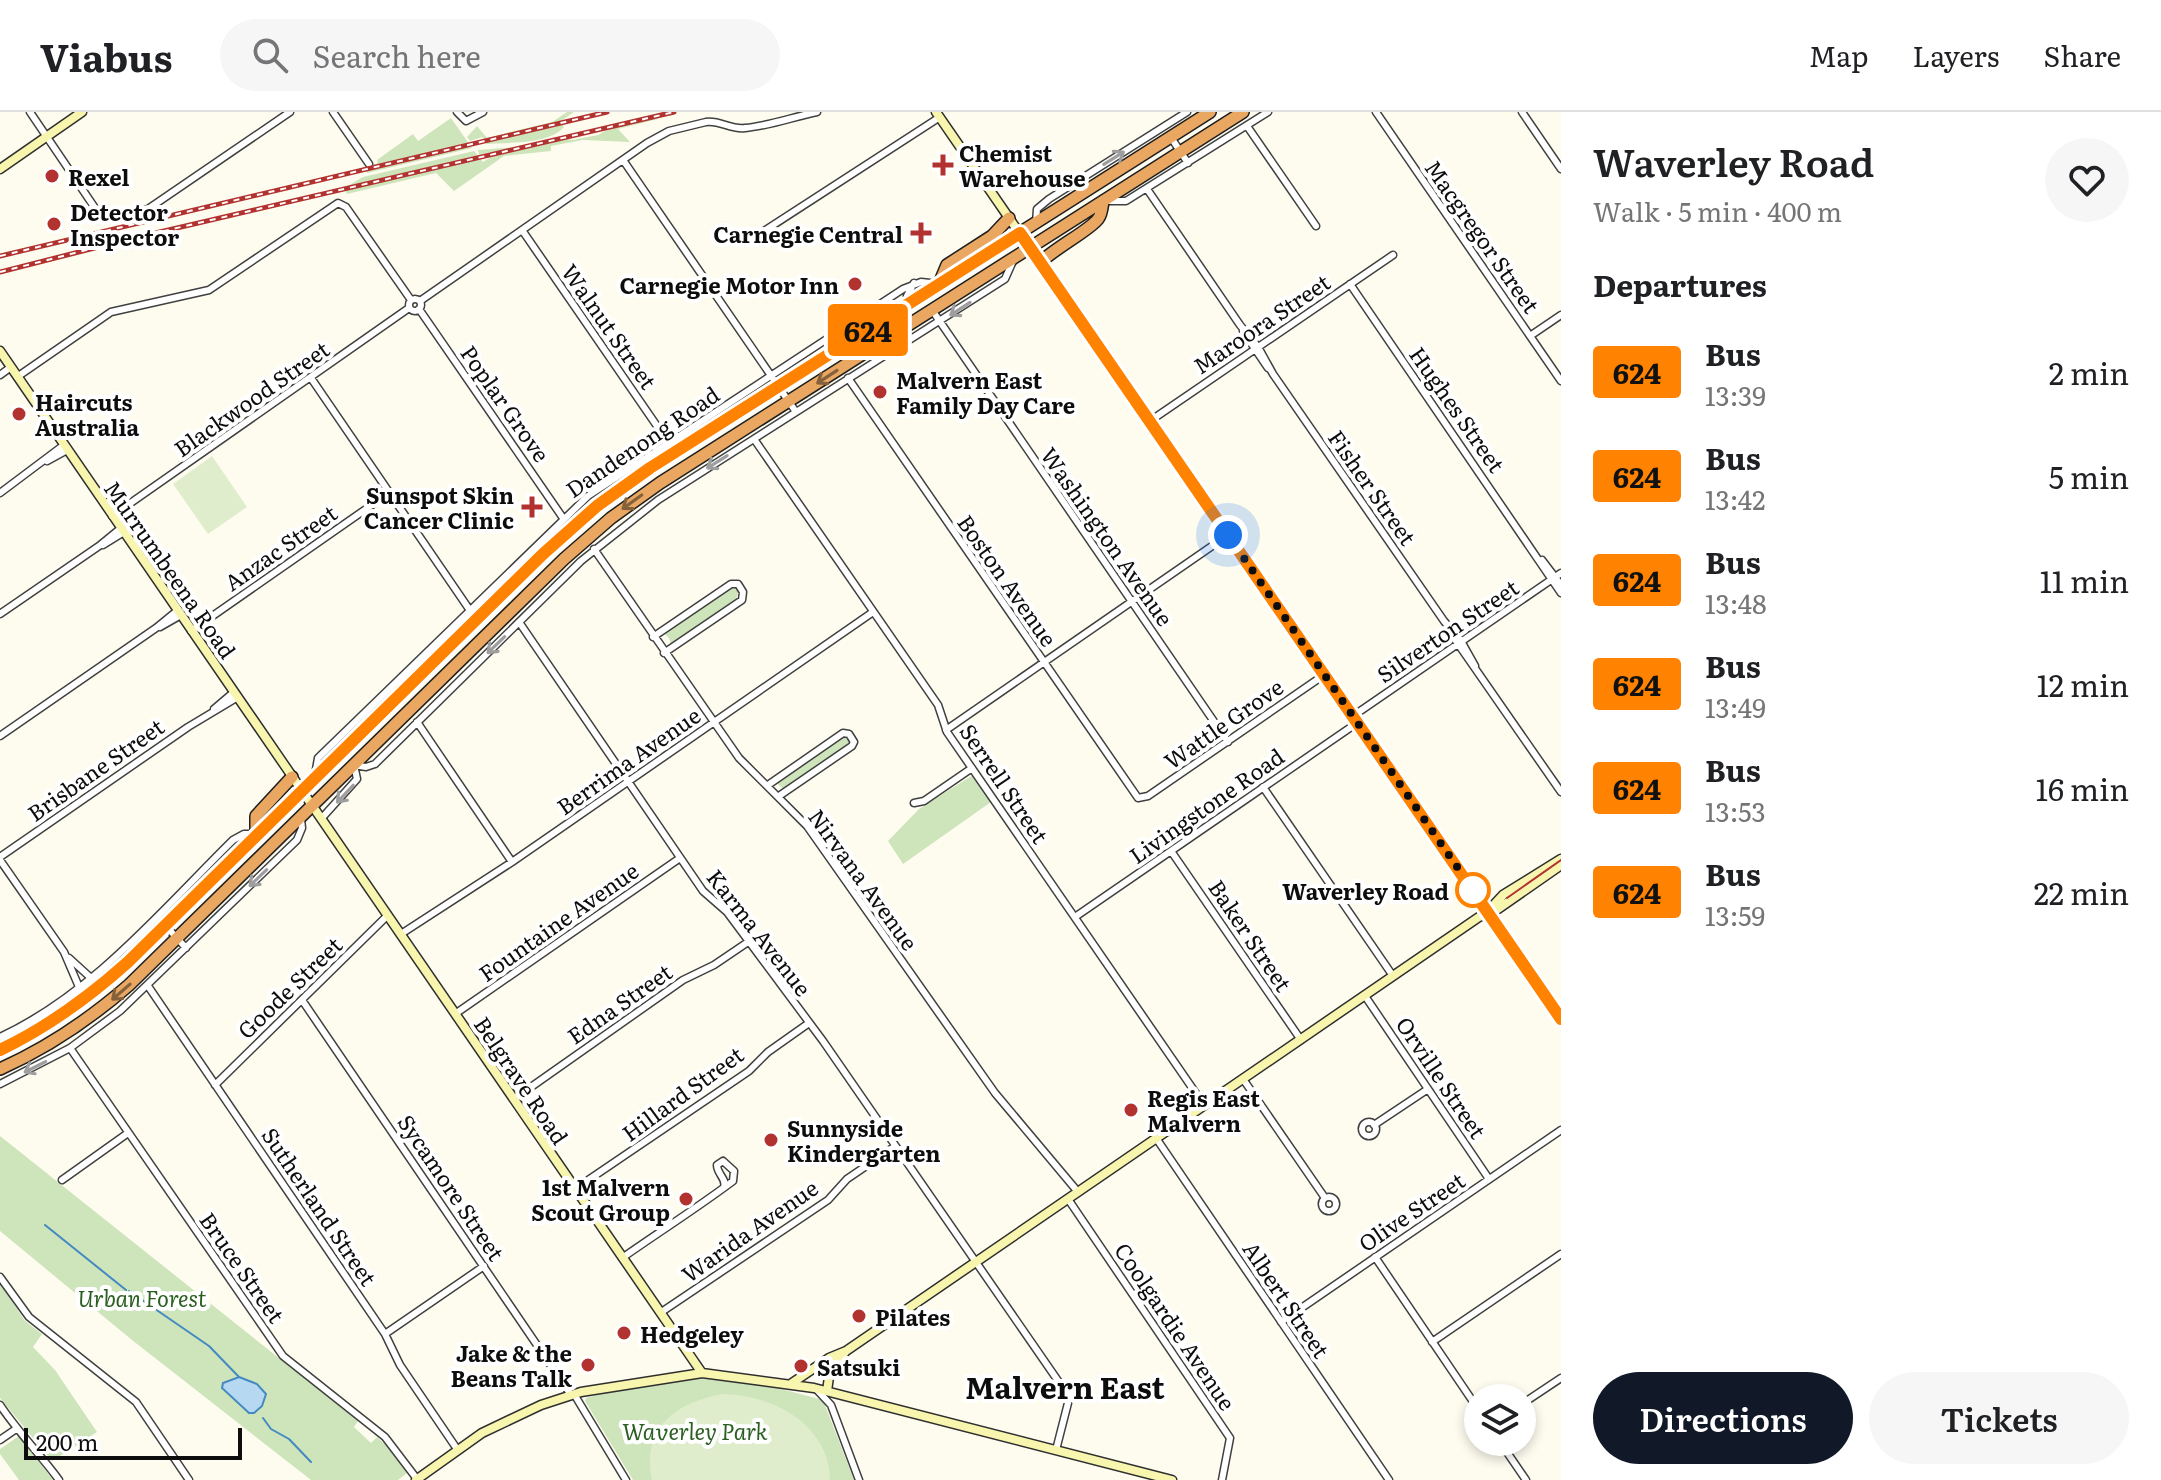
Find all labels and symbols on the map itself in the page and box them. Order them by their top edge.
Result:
place label: Chemist Warehouse [959,136,1086,194]
one-way arrow [1102,150,1125,166]
street label: Macgregor Street [1418,153,1548,319]
marker: Chemist Warehouse [934,156,952,174]
place label: Rexel [68,160,129,193]
marker: Rexel [43,167,61,185]
place label: Detector Inspector [70,195,179,253]
marker: Detector Inspector [45,215,63,233]
place label: Carnegie Central [713,217,903,250]
marker: Carnegie Central [910,222,932,244]
street label: Walnut Street [555,257,666,396]
street label: Maroora Street [1186,265,1336,381]
place label: Carnegie Motor Inn [620,268,839,301]
marker: Carnegie Motor Inn [846,275,864,293]
one-way arrow [949,301,972,317]
line badge: 624 [822,304,914,356]
street label: Blackwood Street [167,332,335,464]
street label: Poplar Grove [453,338,559,468]
street label: Hughes Street [1402,339,1514,479]
place label: Malvern East Family Day Care [896,363,1075,421]
one-way arrow [816,369,839,385]
street label: Dandenong Road [559,377,725,505]
marker: Malvern East Family Day Care [871,383,889,401]
place label: Haircuts Australia [35,385,140,443]
marker: Haircuts Australia [10,405,28,423]
street label: Fisher Street [1321,423,1425,551]
street label: Washington Avenue [1034,440,1182,632]
one-way arrow [706,454,728,471]
street label: Murrumbeena Road [97,473,245,665]
place label: Sunspot Skin Cancer Clinic [364,478,514,536]
one-way arrow [622,494,644,510]
street label: Anzac Street [217,496,343,598]
marker: Sunspot Skin Cancer Clinic [521,496,543,518]
street label: Boston Avenue [950,507,1066,653]
your location [1208,515,1248,555]
street label: Silverton Street [1370,570,1525,690]
one-way arrow [487,635,506,654]
street label: Wattle Grove [1157,670,1289,776]
street label: Berrima Avenue [549,698,707,822]
street label: Brisbane Street [20,710,170,828]
street label: Serrell Street [953,717,1057,850]
street label: Livingstone Road [1122,739,1290,871]
one-way arrow [336,784,354,804]
street label: Nirvana Avenue [801,801,927,957]
street label: Fountaine Avenue [471,853,645,989]
street label: Karma Avenue [700,861,820,1003]
one-way arrow [248,869,268,888]
street label: Baker Street [1201,873,1301,998]
marker: Waverley Road [1456,873,1490,907]
place label: Waverley Road [1282,874,1449,907]
street label: Goode Street [229,928,349,1046]
street label: Edna Street [560,955,678,1051]
one-way arrow [111,983,132,1001]
street label: Belgrave Road [467,1009,577,1151]
street label: Orville Street [1389,1009,1495,1145]
street label: Hillard Street [614,1038,750,1148]
one-way arrow [24,1059,48,1075]
place label: Regis East Malvern [1147,1081,1260,1139]
marker: Regis East Malvern [1122,1101,1140,1119]
street label: Sycamore Street [391,1107,513,1267]
place label: Sunnyside Kindergarten [787,1111,941,1169]
street label: Sutherland Street [255,1120,385,1292]
marker: Sunnyside Kindergarten [762,1131,780,1149]
street label: Olive Street [1351,1163,1471,1259]
place label: 1st Malvern Scout Group [531,1170,670,1228]
street label: Warida Avenue [674,1171,824,1289]
marker: 1st Malvern Scout Group [677,1190,695,1208]
street label: Bruce Street [193,1205,293,1329]
street label: Albert Street [1236,1234,1338,1364]
street label: Coolgardie Avenue [1108,1236,1244,1416]
park label: Urban Forest [77,1281,207,1314]
place label: Pilates [875,1300,950,1333]
marker: Pilates [850,1307,868,1325]
place label: Hedgeley [640,1317,744,1350]
marker: Hedgeley [615,1324,633,1342]
place label: Jake & the Beans Talk [451,1336,572,1394]
place label: Satsuki [817,1350,900,1383]
marker: Jake & the Beans Talk [579,1356,597,1374]
marker: Satsuki [792,1357,810,1375]
district label: Malvern East [965,1364,1166,1408]
park label: Waverley Park [622,1414,768,1447]
scale bar [24,1424,242,1460]

